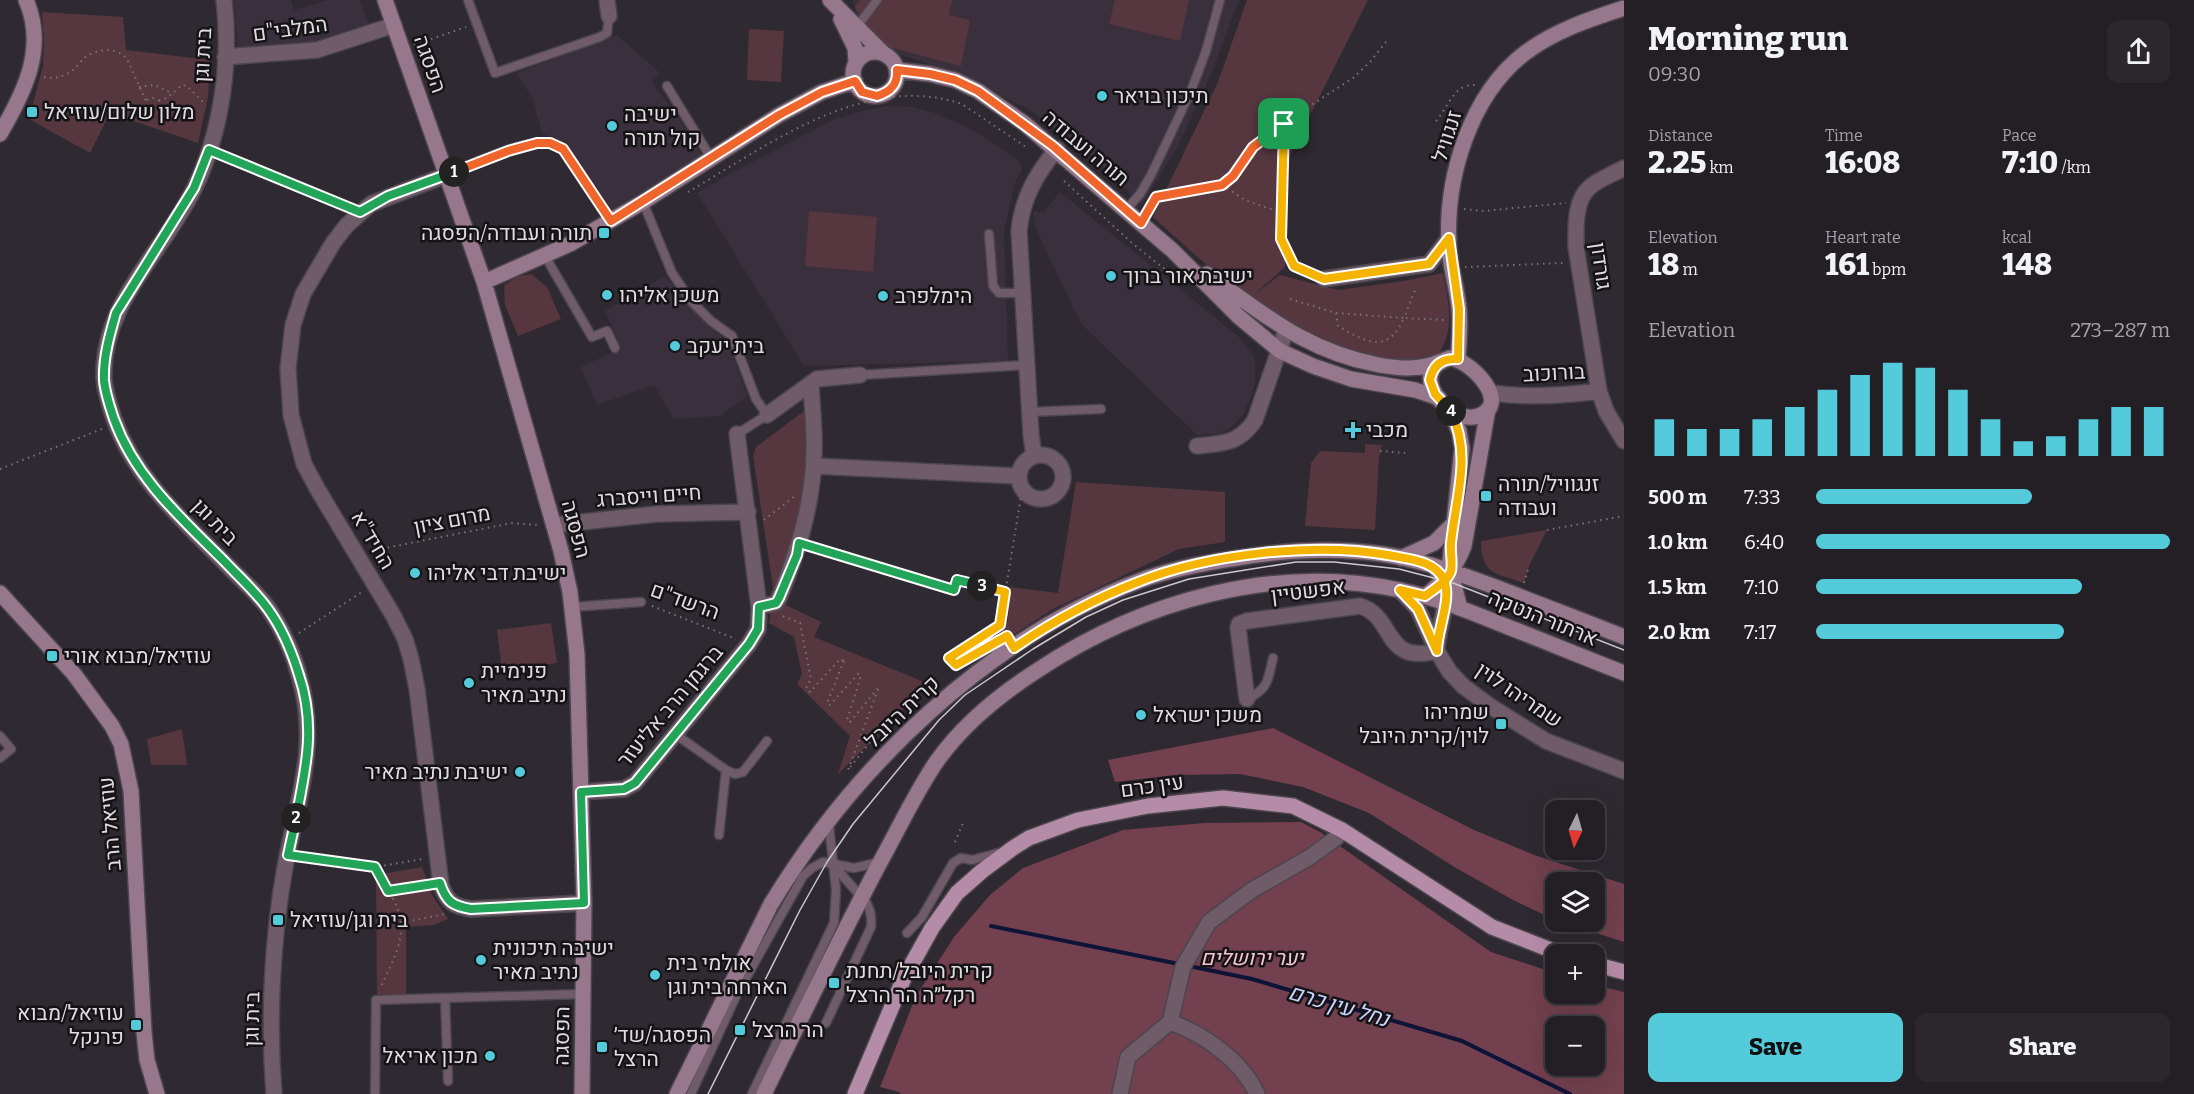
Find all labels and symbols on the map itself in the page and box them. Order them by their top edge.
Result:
street label: המלבי"ם [251,11,329,47]
street label: בית וגן [189,27,217,83]
street label: הפסגה [408,32,452,96]
place label: תיכון בויאר [1114,83,1209,109]
marker: תיכון בויאר [1095,89,1109,103]
pin [1258,98,1309,149]
place label: מלון שלום/עוזיאל [44,99,195,125]
place label: ישיבה קול תורה [624,101,700,151]
street label: תורה ועבודה [1037,104,1135,192]
marker: מלון שלום/עוזיאל [25,105,39,119]
street label: זנגוויל [1426,107,1468,165]
marker: ישיבה קול תורה [605,119,619,133]
pin: 1 [439,157,469,187]
place label: תורה ועבודה/הפסגה [421,220,592,246]
marker: תורה ועבודה/הפסגה [597,226,611,240]
street label: גורדון [1585,241,1617,291]
place label: ישיבת אור ברוך [1123,263,1253,289]
marker: ישיבת אור ברוך [1104,269,1118,283]
place label: משכן אליהו [619,282,720,308]
place label: הימלפרב [895,283,972,309]
marker: משכן אליהו [600,288,614,302]
marker: הימלפרב [876,289,890,303]
place label: בית יעקב [687,333,764,359]
marker: בית יעקב [668,339,682,353]
street label: בורוכוב [1522,358,1586,388]
pin: 4 [1436,396,1466,426]
place label: מכבי [1366,417,1408,443]
marker: מכבי [1344,421,1362,439]
place label: זנגוויל/תורה ועבודה [1498,471,1599,521]
street label: חיים וייסברג [596,479,702,513]
marker: זנגוויל/תורה ועבודה [1479,489,1493,503]
street label: בית וגן [187,493,243,551]
street label: הפסגה [556,497,596,561]
street label: מרום ציון [412,500,492,540]
street label: החיד"א [345,506,401,574]
place label: ישיבת דבי אליהו [427,560,566,586]
marker: ישיבת דבי אליהו [408,566,422,580]
pin: 3 [967,571,997,601]
street label: אפשטיין [1269,574,1347,608]
street label: הרשד"ם [647,577,723,625]
street label: ארתור הנטקה [1484,584,1602,652]
street label: ברגמן הרב אליעזר [611,640,729,772]
place label: עוזיאל/מבוא אורי [64,643,212,669]
marker: עוזיאל/מבוא אורי [45,649,59,663]
street label: שמריהו לוין [1471,657,1567,733]
place label: פנימיית נתיב מאיר [481,658,567,708]
street label: קרית היובל [859,670,945,754]
marker: פנימיית נתיב מאיר [462,676,476,690]
place label: שמריהו לוין/קרית היובל [1359,699,1489,749]
place label: משכן ישראל [1153,702,1262,728]
marker: משכן ישראל [1134,708,1148,722]
marker: שמריהו לוין/קרית היובל [1494,717,1508,731]
place label: ישיבת נתיב מאיר [365,759,508,785]
marker: ישיבת נתיב מאיר [513,765,527,779]
street label: עין כרם [1119,769,1185,803]
street label: עוזיאל הרב [93,776,127,872]
north arrow [1545,800,1605,860]
pin: 2 [281,803,311,833]
place label: בית וגן/עוזיאל [290,907,408,933]
marker: בית וגן/עוזיאל [271,913,285,927]
place label: ישיבה תיכונית נתיב מאיר [493,935,614,985]
park label: יער ירושלים [1201,945,1305,971]
place label: אולמי בית הארחה בית וגן [667,950,788,1000]
marker: ישיבה תיכונית נתיב מאיר [474,953,488,967]
place label: קרית היובל/תחנת רקל״ה הר הרצל [846,958,993,1008]
marker: אולמי בית הארחה בית וגן [648,968,662,982]
marker: קרית היובל/תחנת רקל״ה הר הרצל [827,976,841,990]
water label: נחל עין כרם [1285,978,1394,1033]
street label: בית וגן [239,991,265,1047]
place label: עוזיאל/מבוא פרנקל [17,1000,124,1050]
street label: הפסגה [548,1006,576,1066]
place label: הר הרצל [752,1017,824,1043]
marker: עוזיאל/מבוא פרנקל [129,1018,143,1032]
place label: הפסגה/שד׳ הרצל [614,1022,711,1072]
marker: הר הרצל [733,1023,747,1037]
marker: הפסגה/שד׳ הרצל [595,1040,609,1054]
place label: מכון אריאל [383,1043,478,1069]
marker: מכון אריאל [483,1049,497,1063]

